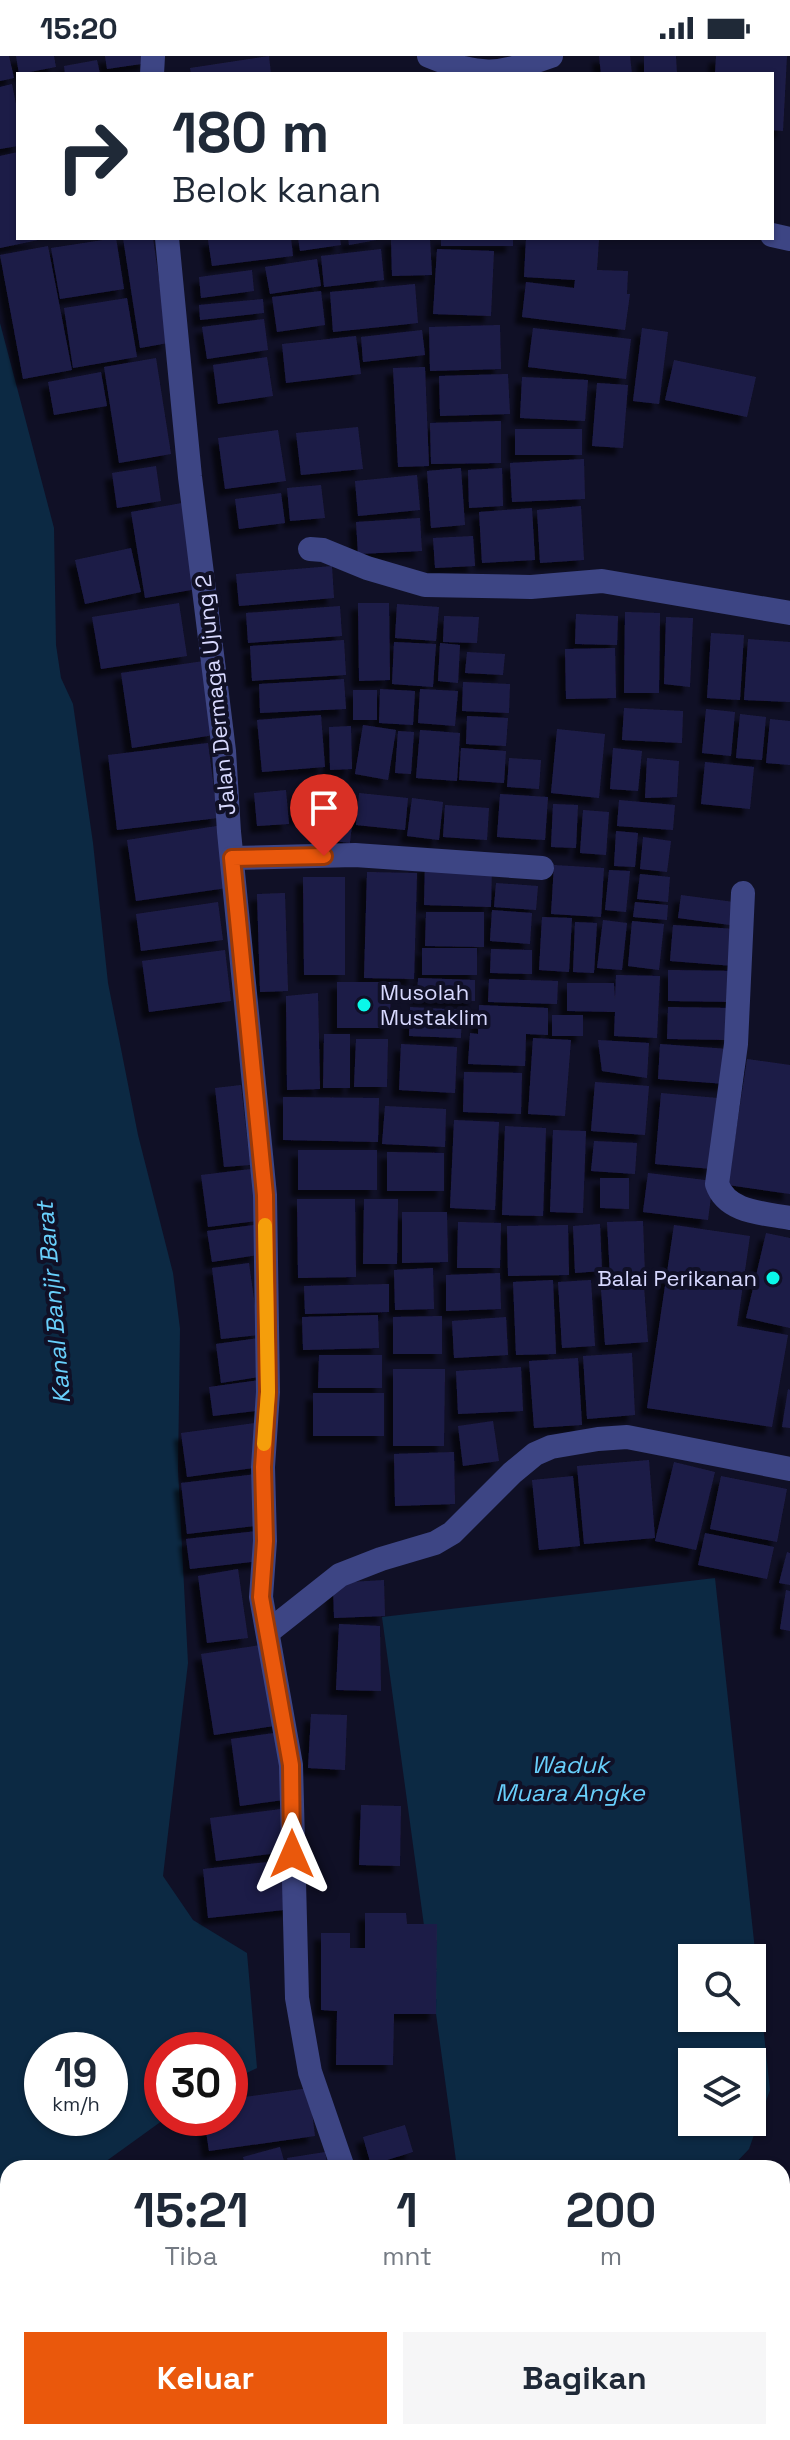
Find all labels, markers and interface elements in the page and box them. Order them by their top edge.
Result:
text: 15:20 [40,9,118,48]
text: 180 m [172,97,329,168]
icon: right [40,104,144,208]
text: Belok kanan [172,167,381,213]
street label: Jalan Dermaga Ujung 2 [188,573,242,817]
pin [290,774,358,856]
icon: arrive [302,786,346,830]
place label: Musolah Mustaklim [380,978,488,1031]
marker: Musolah Mustaklim [355,996,373,1014]
water label: Kanal Banjir Barat [29,1199,77,1405]
place label: Balai Perikanan [597,1264,757,1292]
marker: Balai Perikanan [764,1269,782,1287]
water label: Waduk Muara Angke [495,1749,645,1808]
position arrow [250,1812,334,1896]
map controls [678,1944,766,2136]
button: search [678,1944,766,2032]
speed limit sign: 30 [144,2032,248,2136]
text: 19 [55,2048,97,2099]
button: layers [678,2048,766,2136]
text: km/h [52,2091,100,2117]
text: 15:21 [134,2180,249,2241]
text: 1 [396,2180,418,2241]
text: 200 [566,2180,656,2241]
text: Tiba [165,2239,218,2273]
text: mnt [382,2239,432,2273]
text: m [600,2239,622,2273]
button: Keluar [24,2332,387,2424]
button: Bagikan [403,2332,766,2424]

